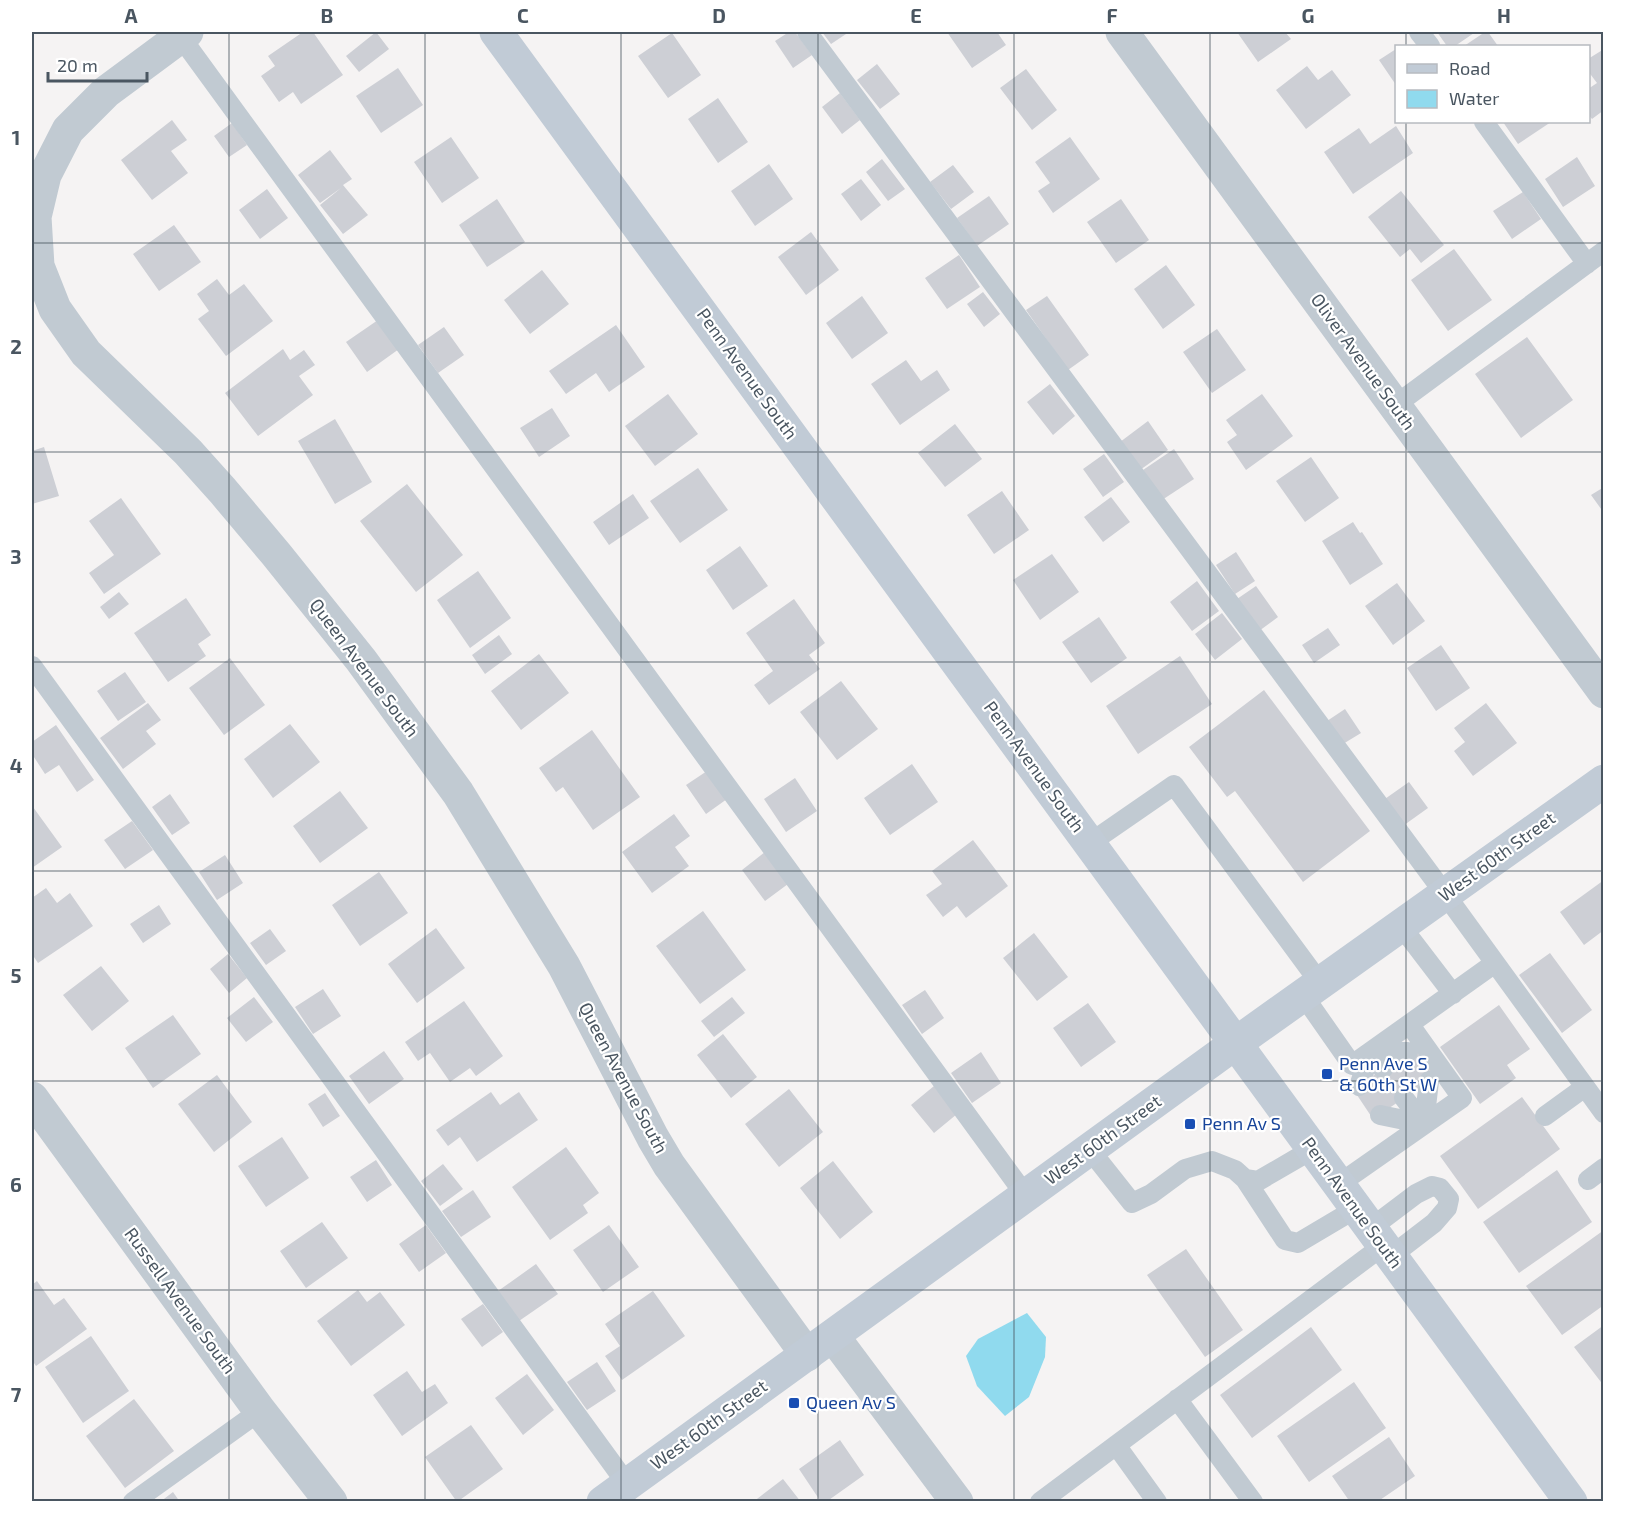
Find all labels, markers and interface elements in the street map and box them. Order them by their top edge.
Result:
text: A [124,3,138,27]
text: B [321,3,333,27]
text: C [517,3,529,27]
text: D [712,3,726,27]
text: E [910,3,922,27]
text: F [1106,3,1118,27]
text: G [1302,3,1314,27]
text: H [1497,3,1511,27]
scale bar [48,45,147,83]
legend [1395,45,1590,123]
text: 20 m [57,54,98,76]
text: Road [1449,57,1490,79]
text: Water [1449,87,1499,109]
text: 1 [12,125,20,149]
street label: Oliver Avenue South [1307,289,1421,434]
street label: Penn Avenue South [693,303,803,443]
text: 2 [10,334,22,358]
text: 3 [10,544,22,568]
street label: Queen Avenue South [305,594,424,741]
street label: Penn Avenue South [980,696,1090,836]
text: 4 [10,753,23,777]
street label: West 60th Street [1434,806,1559,906]
text: 5 [10,963,22,987]
street label: Queen Avenue South [575,998,673,1157]
place label: Penn Ave S & 60th St W [1339,1052,1437,1095]
marker: Penn Ave S & 60th St W [1320,1067,1334,1081]
street label: West 60th Street [1040,1089,1165,1189]
place label: Penn Av S [1202,1112,1281,1134]
marker: Penn Av S [1183,1117,1197,1131]
street label: Penn Avenue South [1298,1132,1408,1272]
text: 6 [10,1172,22,1196]
street label: Russell Avenue South [120,1223,241,1378]
street label: West 60th Street [646,1374,771,1474]
text: 7 [11,1382,22,1406]
place label: Queen Av S [806,1391,896,1413]
marker: Queen Av S [787,1396,801,1410]

